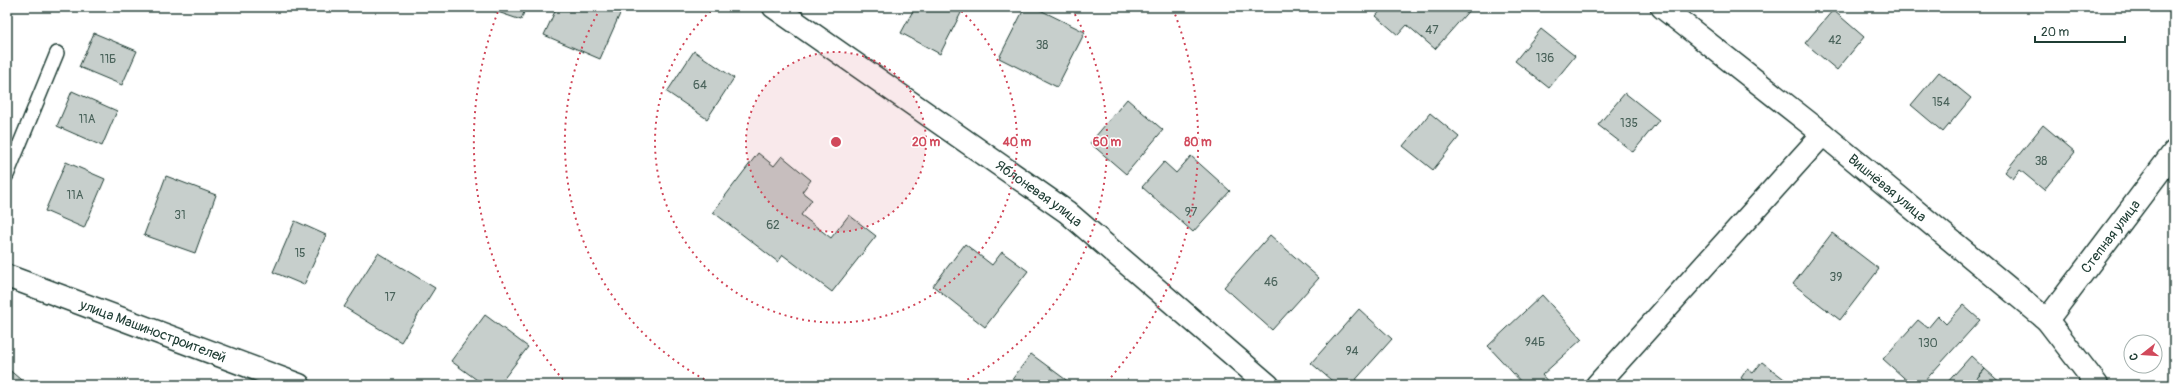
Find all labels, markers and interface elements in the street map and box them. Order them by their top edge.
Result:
scale bar [2035,18,2125,44]
house number: 47 [1425,23,1439,38]
text: 20 m [2041,25,2070,40]
house number: 42 [1828,33,1842,48]
house number: 38 [1036,38,1048,53]
house number: 136 [1536,51,1554,66]
house number: 11Б [100,52,116,67]
house number: 64 [693,78,707,93]
house number: 154 [1932,95,1950,110]
house number: 11А [78,112,96,127]
house number: 135 [1620,116,1638,131]
centre of rings [829,135,843,149]
text: 20 m [912,135,940,150]
text: 40 m [1002,135,1032,150]
text: 60 m [1093,135,1122,150]
text: 80 m [1184,135,1212,150]
street label: Вишнёвая улица [1845,151,1930,225]
house number: 38 [2035,154,2047,169]
street label: Яблоневая улица [992,157,1086,230]
house number: 11А [66,188,84,203]
street label: Степная улица [2077,196,2144,277]
house number: 97 [1185,205,1198,220]
house number: 31 [174,208,186,223]
house number: 62 [766,218,780,233]
house number: 15 [294,246,306,261]
house number: 39 [1830,270,1842,285]
house number: 46 [1264,275,1278,290]
house number: 17 [384,290,396,305]
street label: улица Машиностроителей [77,296,228,366]
north arrow [2123,334,2163,374]
house number: 94Б [1525,335,1545,350]
house number: 130 [1918,336,1938,351]
house number: 94 [1345,344,1359,359]
text: С [2127,351,2141,362]

